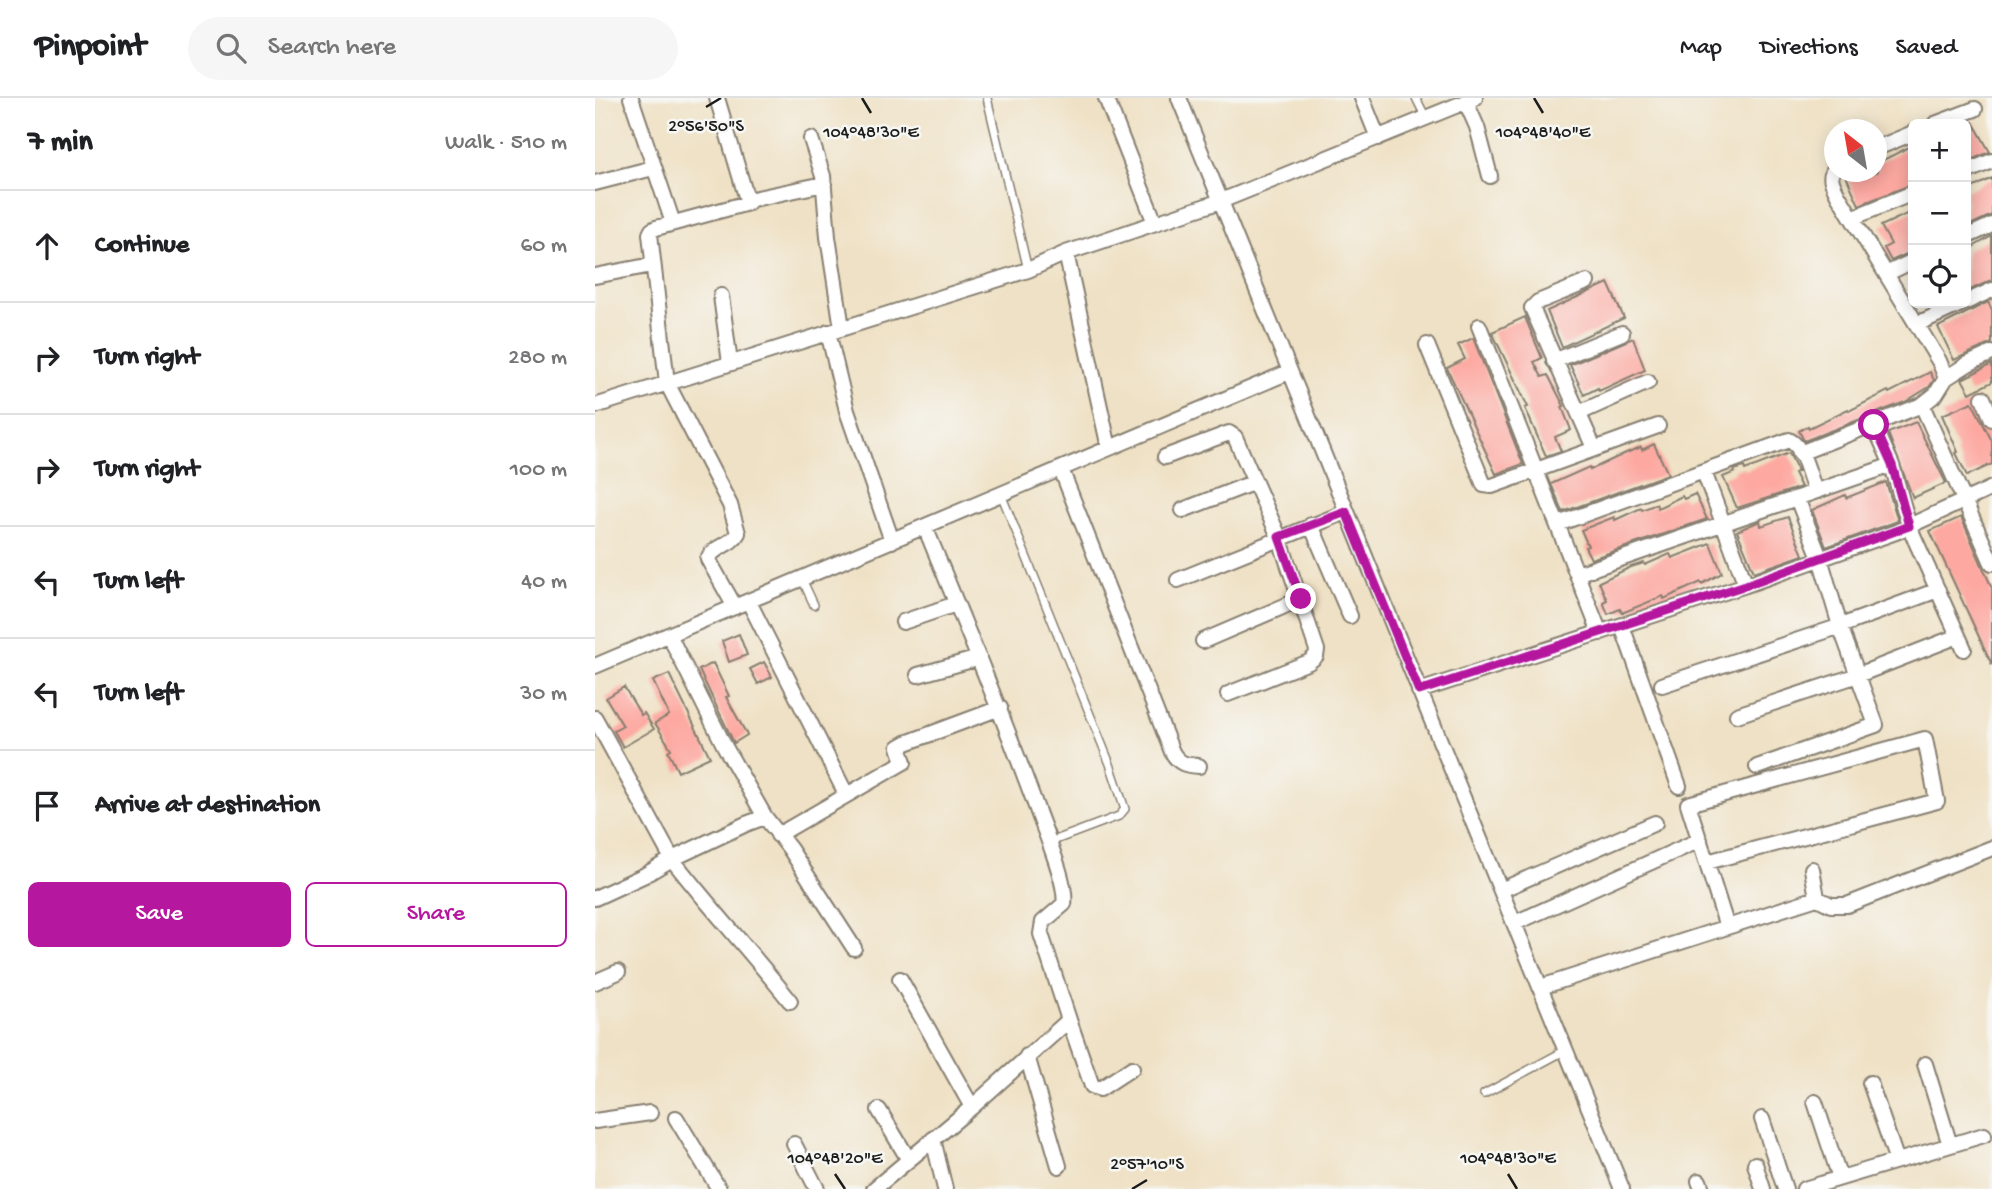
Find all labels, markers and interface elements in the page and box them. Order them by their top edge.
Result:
search box [188,17,678,80]
text: Pinpoint [35,29,146,67]
icon: search [212,29,250,67]
text: Search here [268,33,396,64]
text: Map [1680,34,1722,63]
text: Directions [1760,34,1858,63]
text: Saved [1896,34,1957,63]
text: 2°56'50"S [668,117,744,138]
north arrow [1824,119,1887,182]
map controls [1908,119,1971,308]
button: + [1908,119,1971,182]
text: 104°48'30"E [822,123,919,144]
text: 104°48'40"E [1495,123,1591,144]
text: 7 min [28,126,93,161]
text: Walk · 510 m [445,130,567,157]
button: − [1908,182,1971,245]
icon: ahead [28,227,66,265]
text: Continue [95,231,189,262]
text: 60 m [521,233,567,260]
button: locate [1908,245,1971,308]
icon: right [28,339,66,377]
text: Turn right [95,343,199,374]
text: 280 m [508,345,567,372]
route start [1858,409,1889,440]
icon: right [28,451,66,489]
text: Turn right [95,455,199,486]
text: 100 m [510,457,567,484]
icon: left [28,563,66,601]
text: Turn left [95,567,183,598]
text: 40 m [521,569,567,596]
route end [1285,583,1316,614]
icon: left [28,675,66,713]
text: Turn left [95,679,183,710]
text: 30 m [520,681,567,708]
icon: arrive [28,787,66,825]
text: Arrive at destination [95,791,320,822]
button: Save [28,882,291,947]
button: Share [305,882,567,947]
text: 104°48'20"E [787,1149,883,1170]
text: 104°48'30"E [1459,1149,1556,1170]
text: 2°57'10"S [1110,1155,1184,1176]

